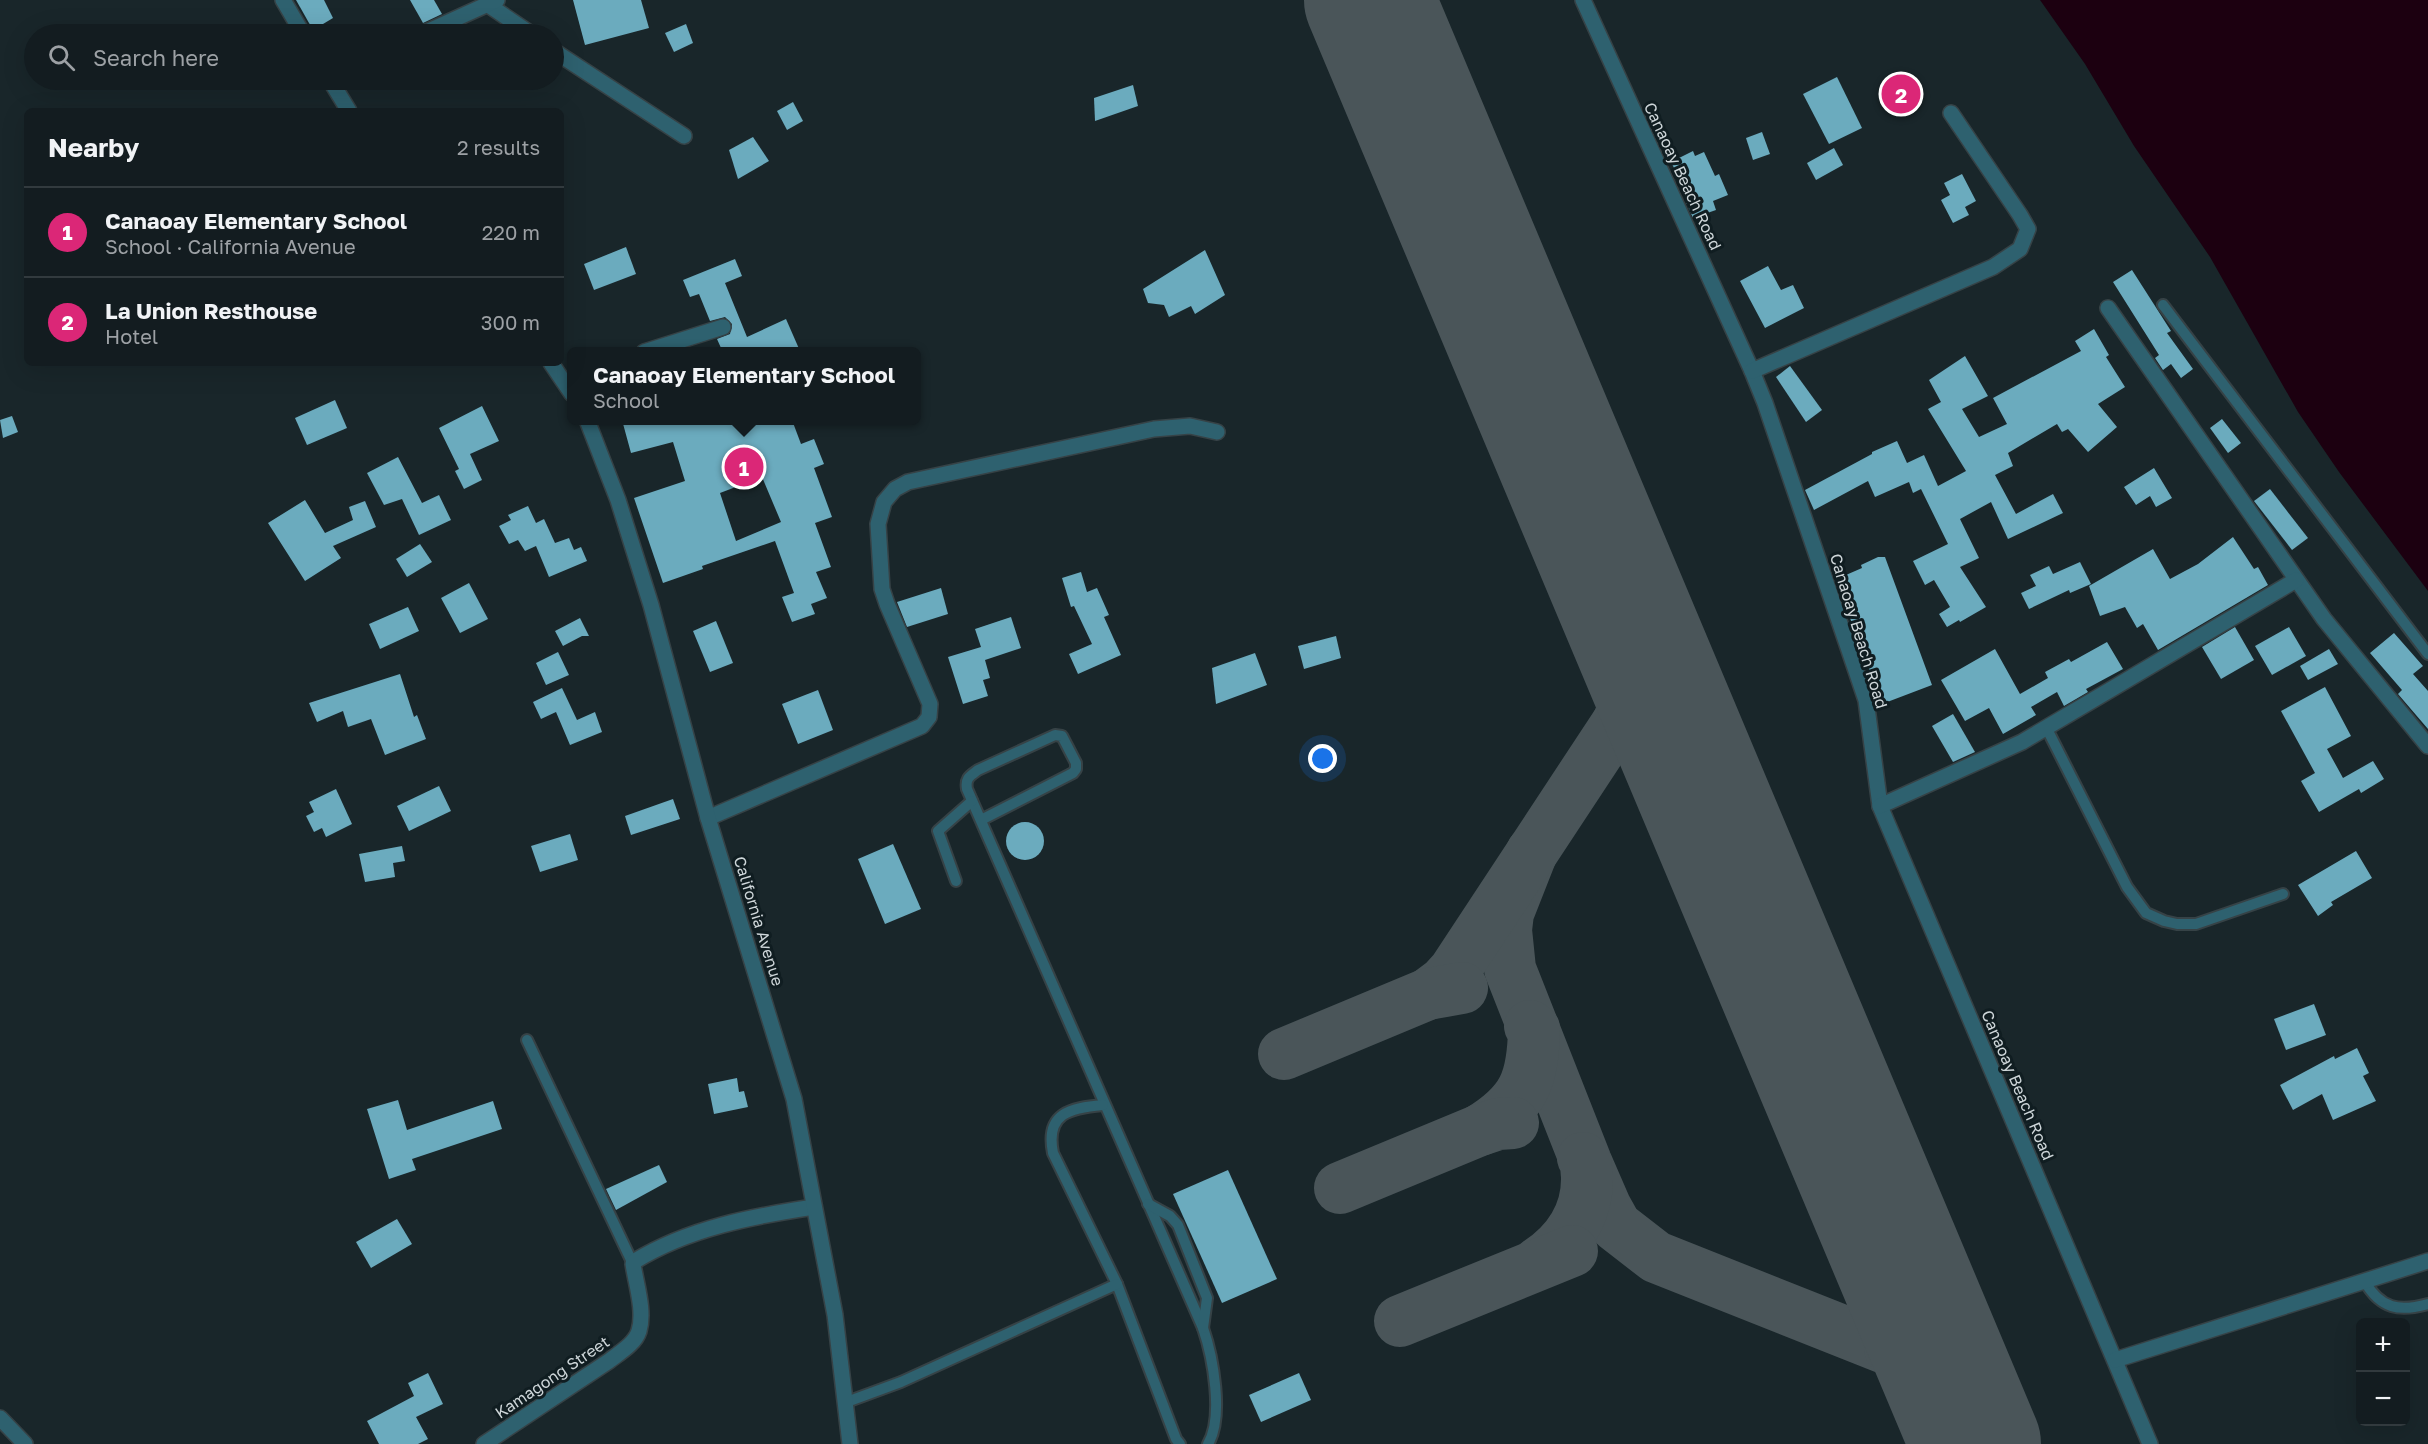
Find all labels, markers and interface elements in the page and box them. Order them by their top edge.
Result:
search box [24,24,564,90]
icon: search [45,41,78,74]
text: Search here [93,44,219,71]
pin: 2 [1882,72,1920,116]
street label: Canaoay Beach Road [1640,99,1726,253]
text: Nearby [48,132,139,163]
text: 2 results [457,135,540,159]
text: Canaoay Elementary School [105,207,407,234]
text: 1 [62,220,73,244]
text: 220 m [482,220,540,244]
text: School · California Avenue [105,234,356,258]
text: La Union Resthouse [105,297,317,324]
text: 2 [61,310,74,334]
text: 300 m [481,310,540,334]
text: Hotel [105,324,158,348]
popup [567,347,921,425]
text: Canaoay Elementary School [593,361,895,388]
text: School [593,388,659,412]
pin: 1 [724,444,764,490]
street label: Canaoay Beach Road [1826,551,1892,711]
your location [1308,744,1337,773]
street label: California Avenue [730,854,788,988]
street label: Canaoay Beach Road [1977,1007,2059,1163]
map controls [2356,1318,2410,1426]
button: + [2356,1318,2410,1372]
street label: Kamagong Street [491,1331,613,1423]
button: − [2356,1372,2410,1426]

